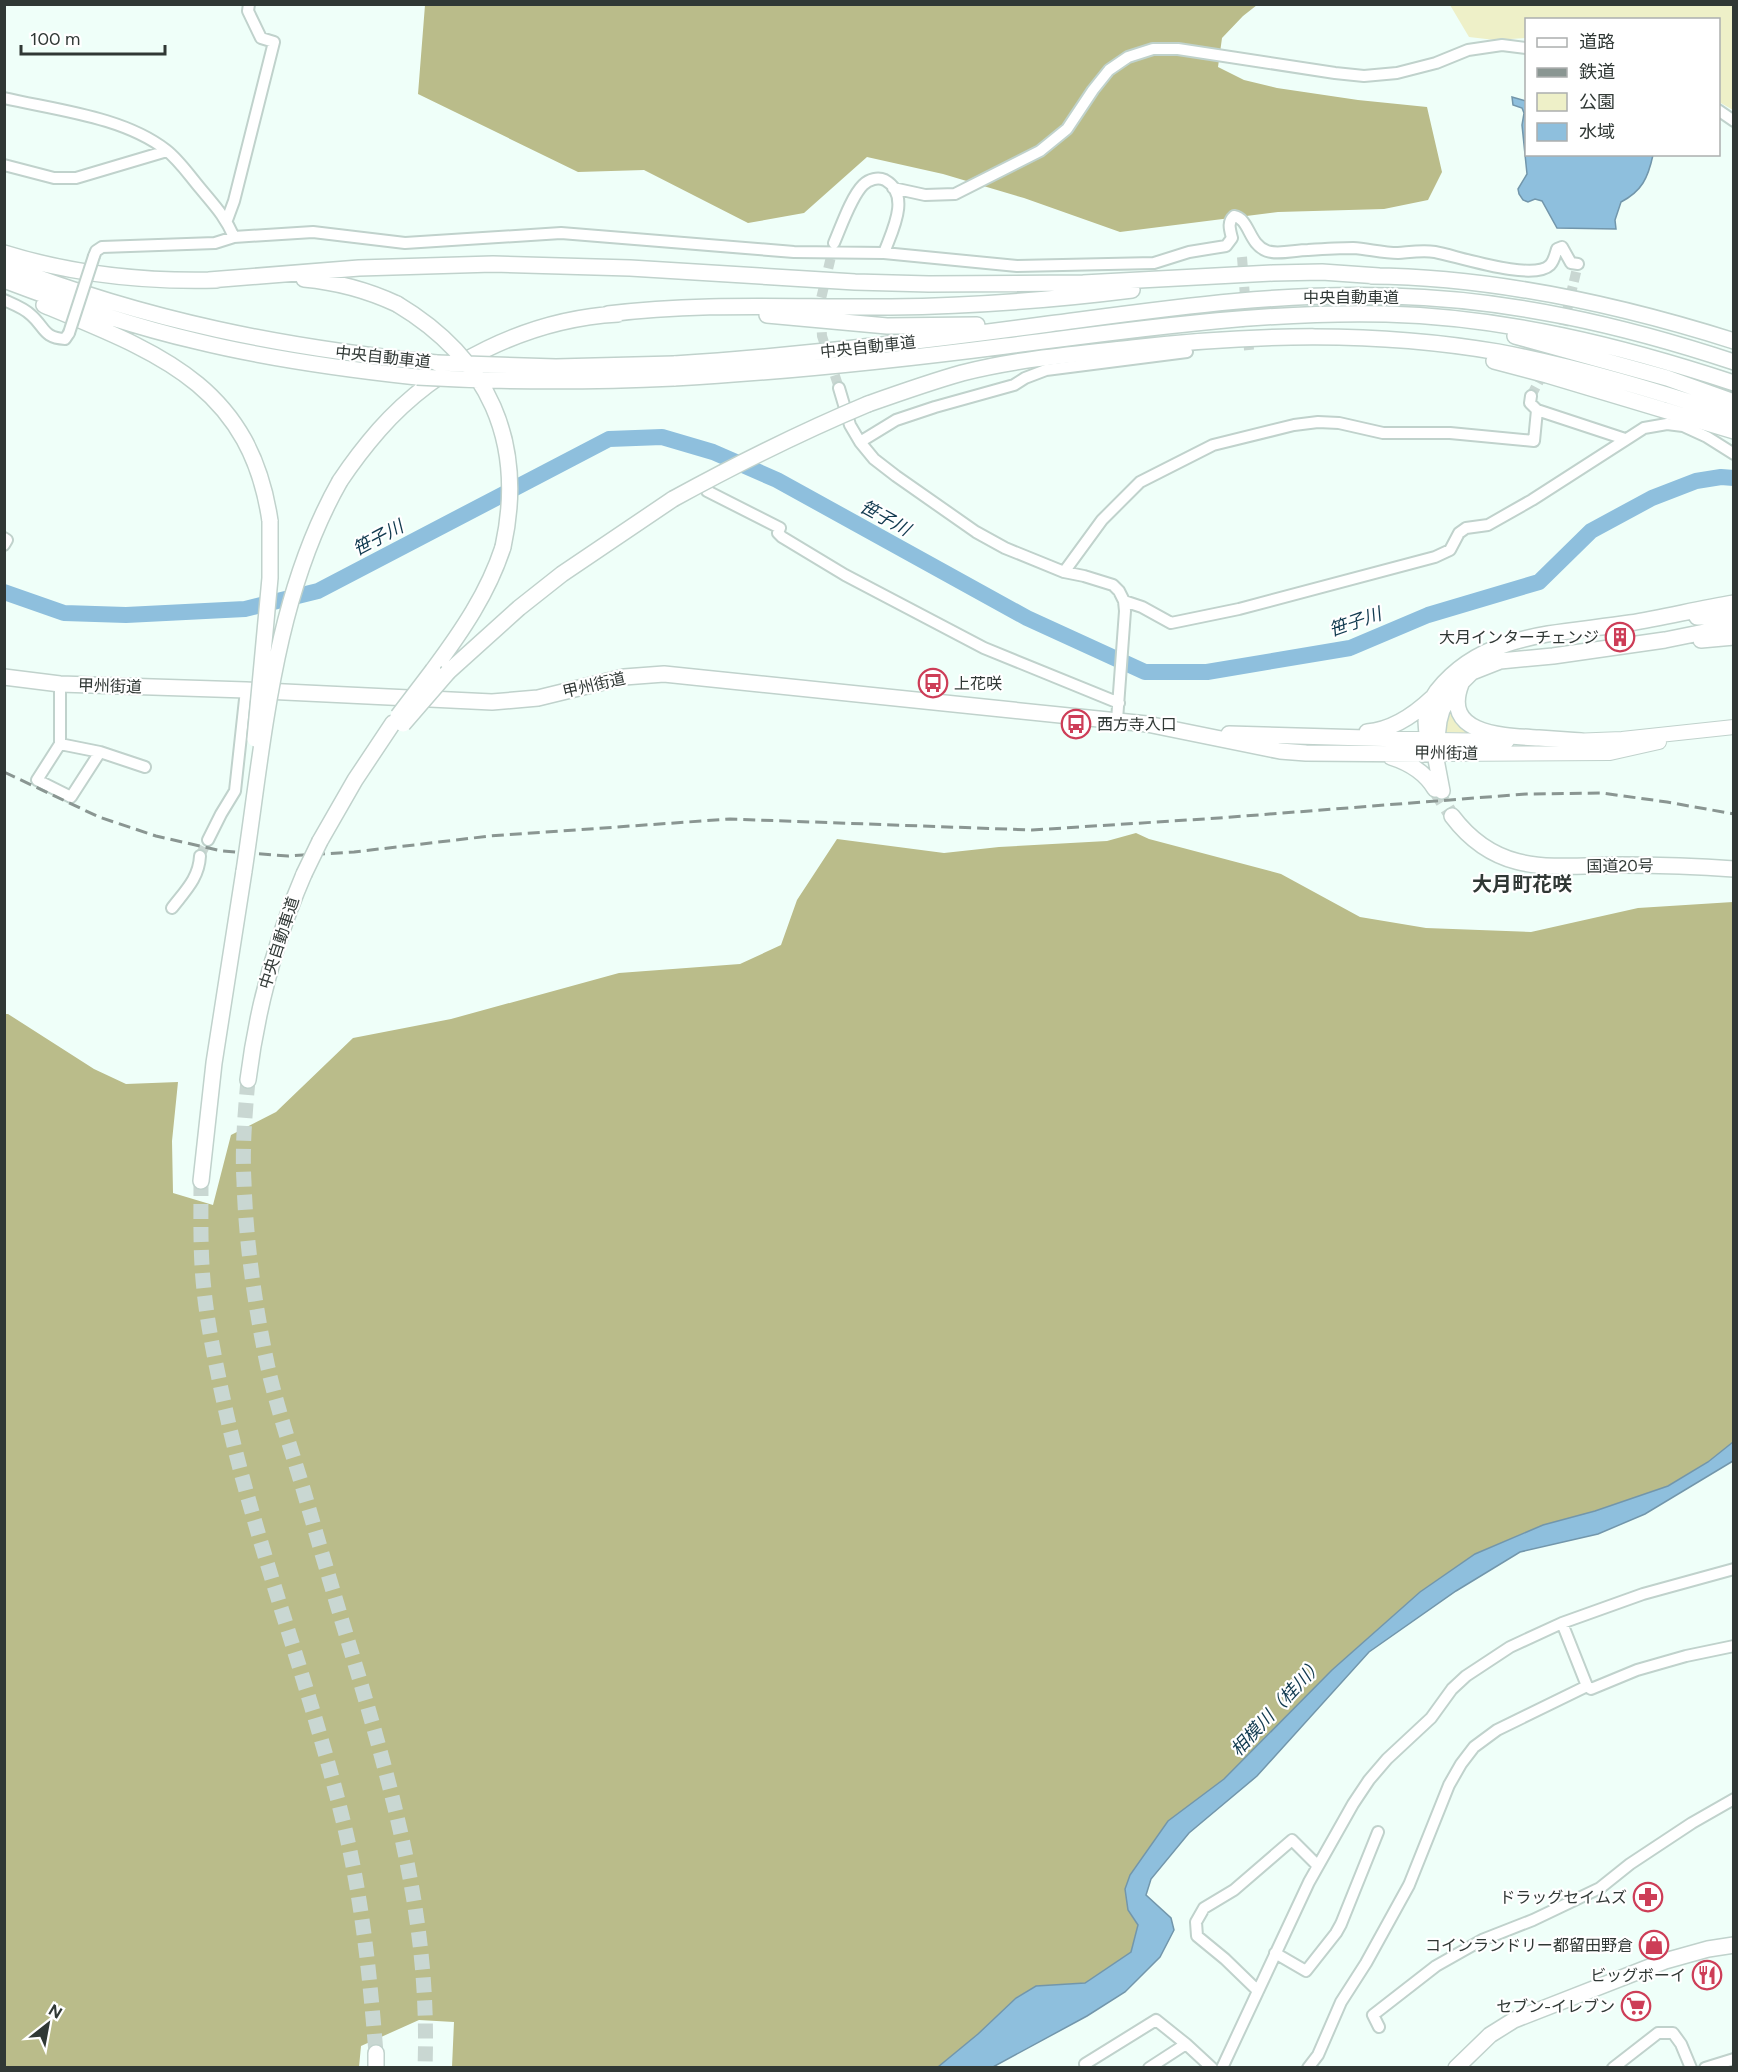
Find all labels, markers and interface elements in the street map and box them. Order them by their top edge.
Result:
scale bar [21,18,165,56]
legend [1525,18,1720,156]
text: 100 m [30,28,80,50]
text: 道路 [1579,31,1615,53]
text: 鉄道 [1579,61,1615,83]
text: 公園 [1579,91,1615,113]
text: 水域 [1579,121,1615,143]
street label: 中央自動車道 [1303,288,1399,307]
street label: 中央自動車道 [819,333,917,361]
street label: 中央自動車道 [334,343,432,371]
water label: 笹子川 [856,495,916,542]
water label: 笹子川 [349,515,409,560]
water label: 笹子川 [1326,602,1386,641]
building icon: 大月インターチェンジ [1604,621,1636,653]
place label: 大月インターチェンジ [1439,628,1599,647]
bus stop icon: 上花咲 [917,667,949,699]
street label: 甲州街道 [561,669,627,701]
place label: 上花咲 [954,674,1002,693]
street label: 甲州街道 [78,675,142,697]
bus stop icon: 西方寺入口 [1060,708,1092,740]
place label: 西方寺入口 [1097,715,1177,734]
street label: 甲州街道 [1414,743,1478,763]
street label: 国道20号 [1586,856,1654,876]
district label: 大月町花咲 [1472,872,1572,896]
street label: 中央自動車道 [255,894,303,992]
water label: 相模川（桂川） [1226,1653,1328,1761]
pharmacy icon: ドラッグセイムズ [1632,1881,1664,1913]
place label: ドラッグセイムズ [1499,1888,1627,1907]
shop icon: コインランドリー都留田野倉 [1638,1929,1670,1961]
place label: コインランドリー都留田野倉 [1425,1936,1633,1955]
restaurant icon: ビッグボーイ [1691,1959,1723,1991]
place label: ビッグボーイ [1590,1966,1686,1985]
supermarket icon: セブン-イレブン [1620,1990,1652,2022]
north arrow [18,1994,78,2054]
place label: セブン-イレブン [1496,1997,1615,2016]
text: N [45,2000,66,2023]

